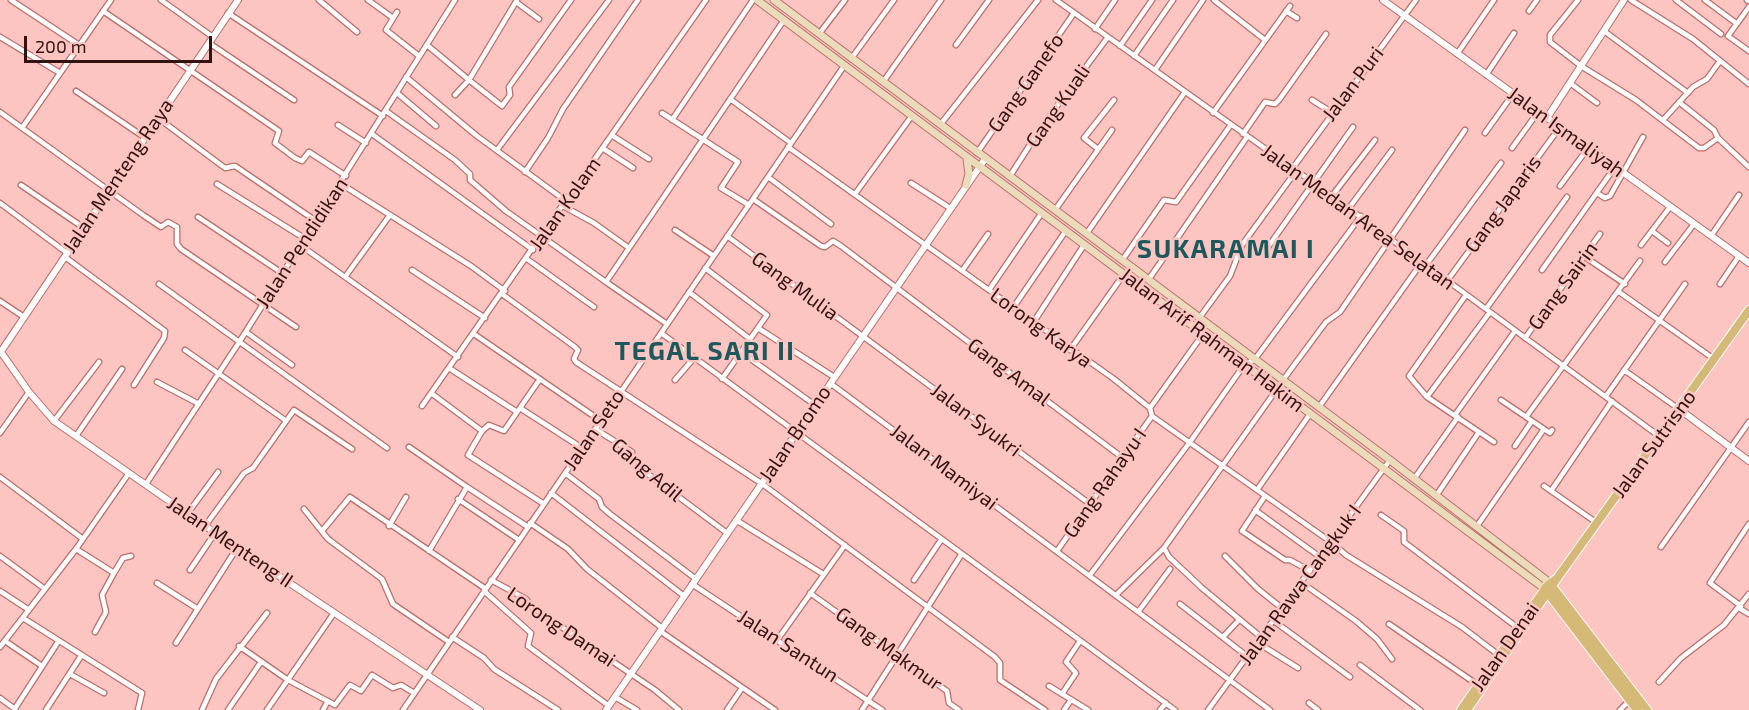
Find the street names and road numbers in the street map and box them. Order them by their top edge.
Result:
street label: Gang Ganefo [983,29,1069,137]
street label: Jalan Puri [1317,42,1389,126]
street label: Gang Kuali [1021,60,1095,152]
street label: Jalan Ismaliyah [1503,82,1629,182]
street label: Jalan Menteng Raya [57,94,179,258]
street label: Jalan Medan Area Selatan [1257,139,1459,295]
street label: Gang Japaris [1460,151,1546,257]
street label: Jalan Kolam [524,153,606,255]
street label: Jalan Pendidikan [251,173,353,313]
street label: Gang Sairin [1523,237,1603,335]
street label: Gang Mulia [747,246,843,326]
street label: Jalan Arif Rahman Hakim [1115,263,1309,417]
street label: Lorong Karya [985,283,1097,373]
street label: Gang Amal [963,333,1055,411]
street label: Jalan Syukri [926,378,1026,462]
street label: Jalan Bromo [754,381,836,487]
street label: Jalan Seto [558,385,630,475]
street label: Jalan Sutrisno [1607,386,1701,502]
street label: Jalan Mamiyai [886,419,1002,515]
street label: Gang Rahayu I [1058,424,1152,542]
street label: Gang Adil [607,433,687,507]
street label: Jalan Menteng II [162,491,298,593]
street label: Jalan Rawa Cangkuk I [1234,500,1366,670]
street label: Lorong Damai [502,582,620,672]
street label: Jalan Denai [1466,598,1544,696]
street label: Gang Makmur [831,602,947,696]
street label: Jalan Santun [733,605,843,687]

